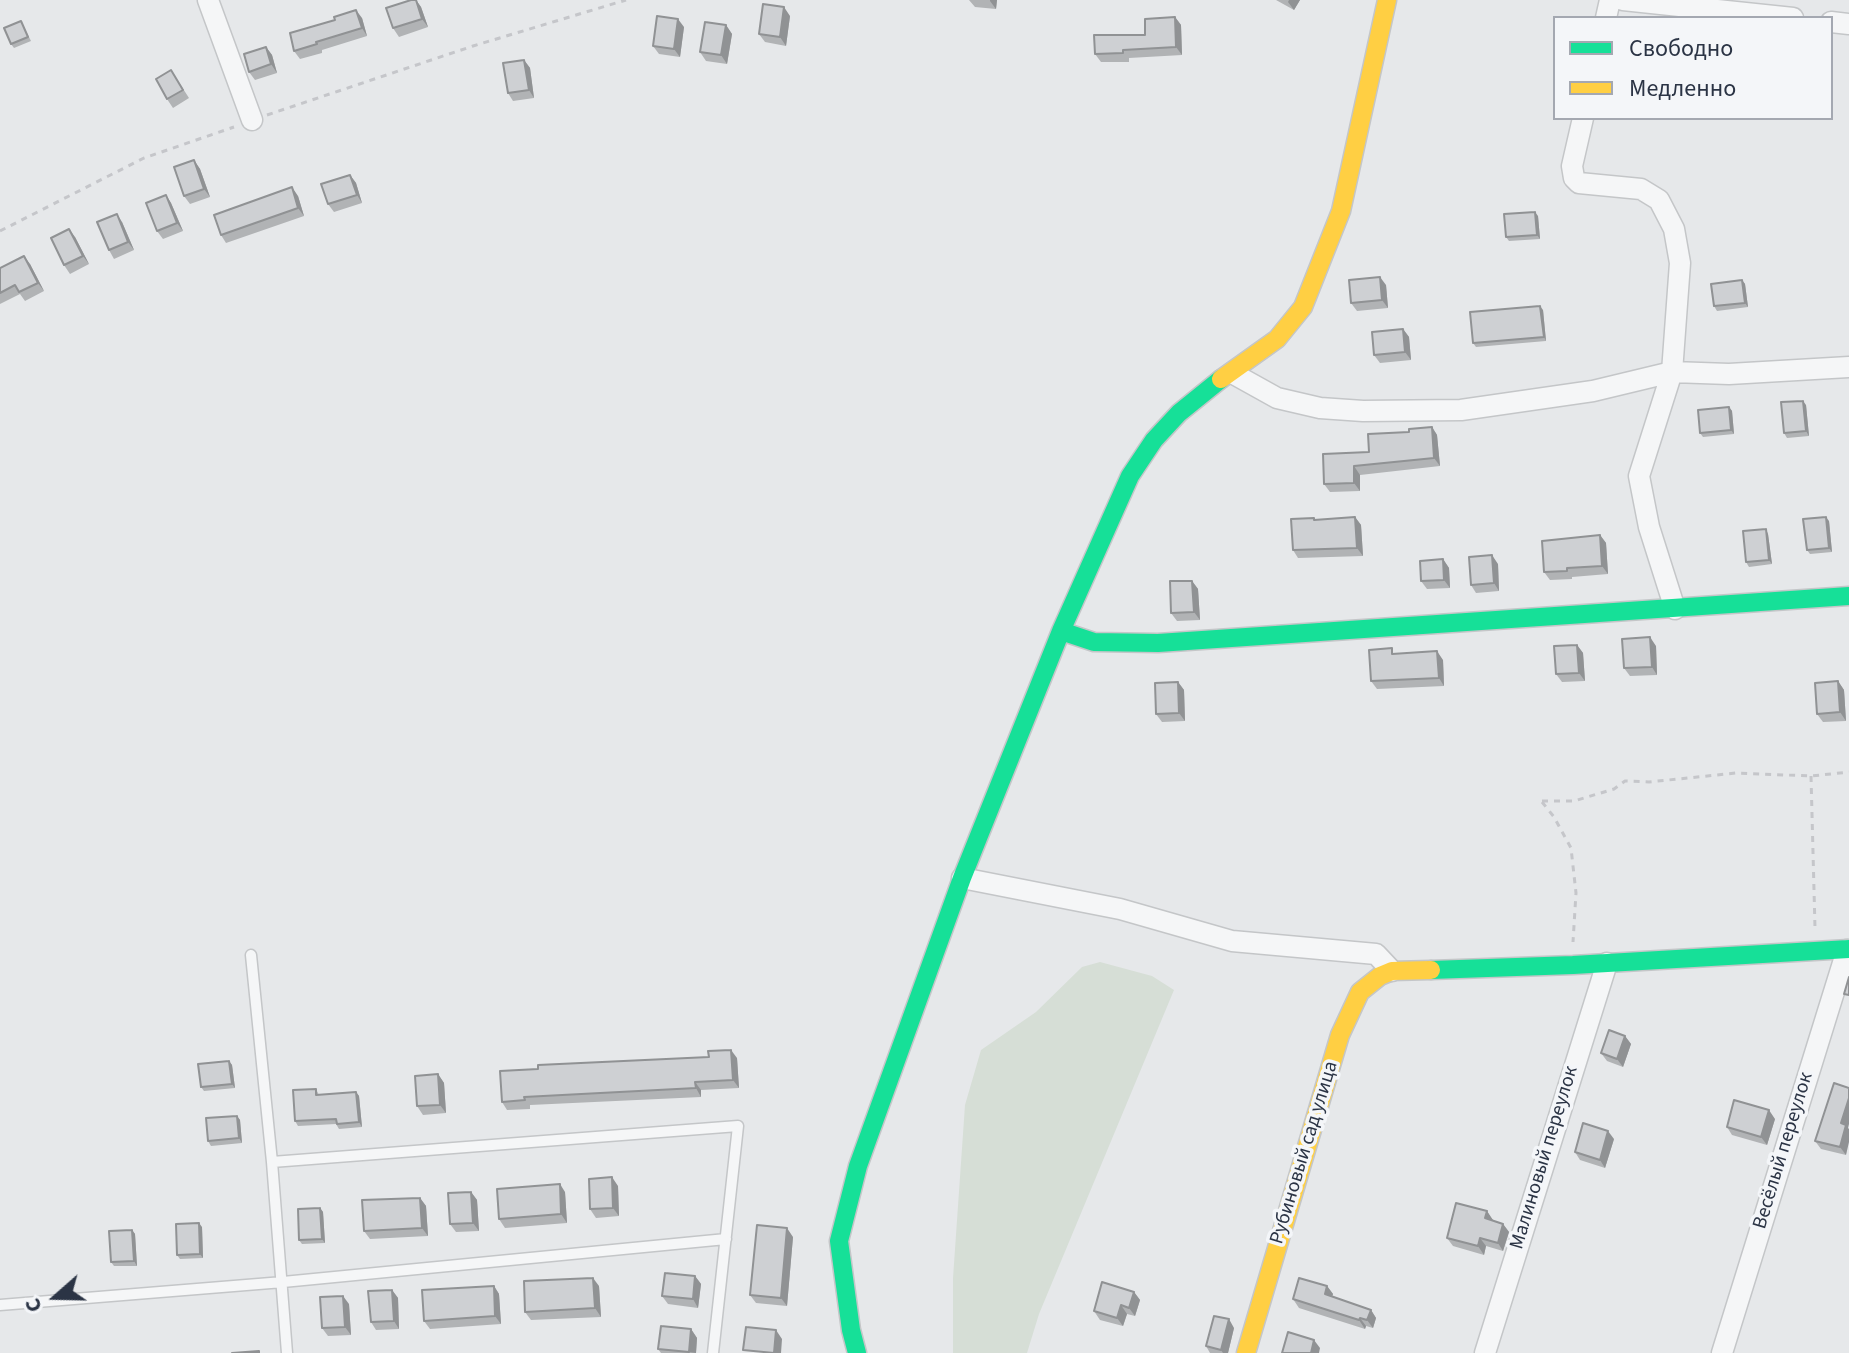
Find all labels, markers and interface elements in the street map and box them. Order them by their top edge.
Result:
legend [1553,16,1833,120]
text: Свободно [1629,31,1733,66]
text: Медленно [1629,71,1736,106]
street label: Рубиновый сад улица [1266,1059,1344,1247]
street label: Малиновый переулок [1506,1064,1584,1252]
street label: Весёлый переулок [1749,1070,1819,1232]
north arrow [16,1257,96,1337]
text: С [16,1294,51,1317]

